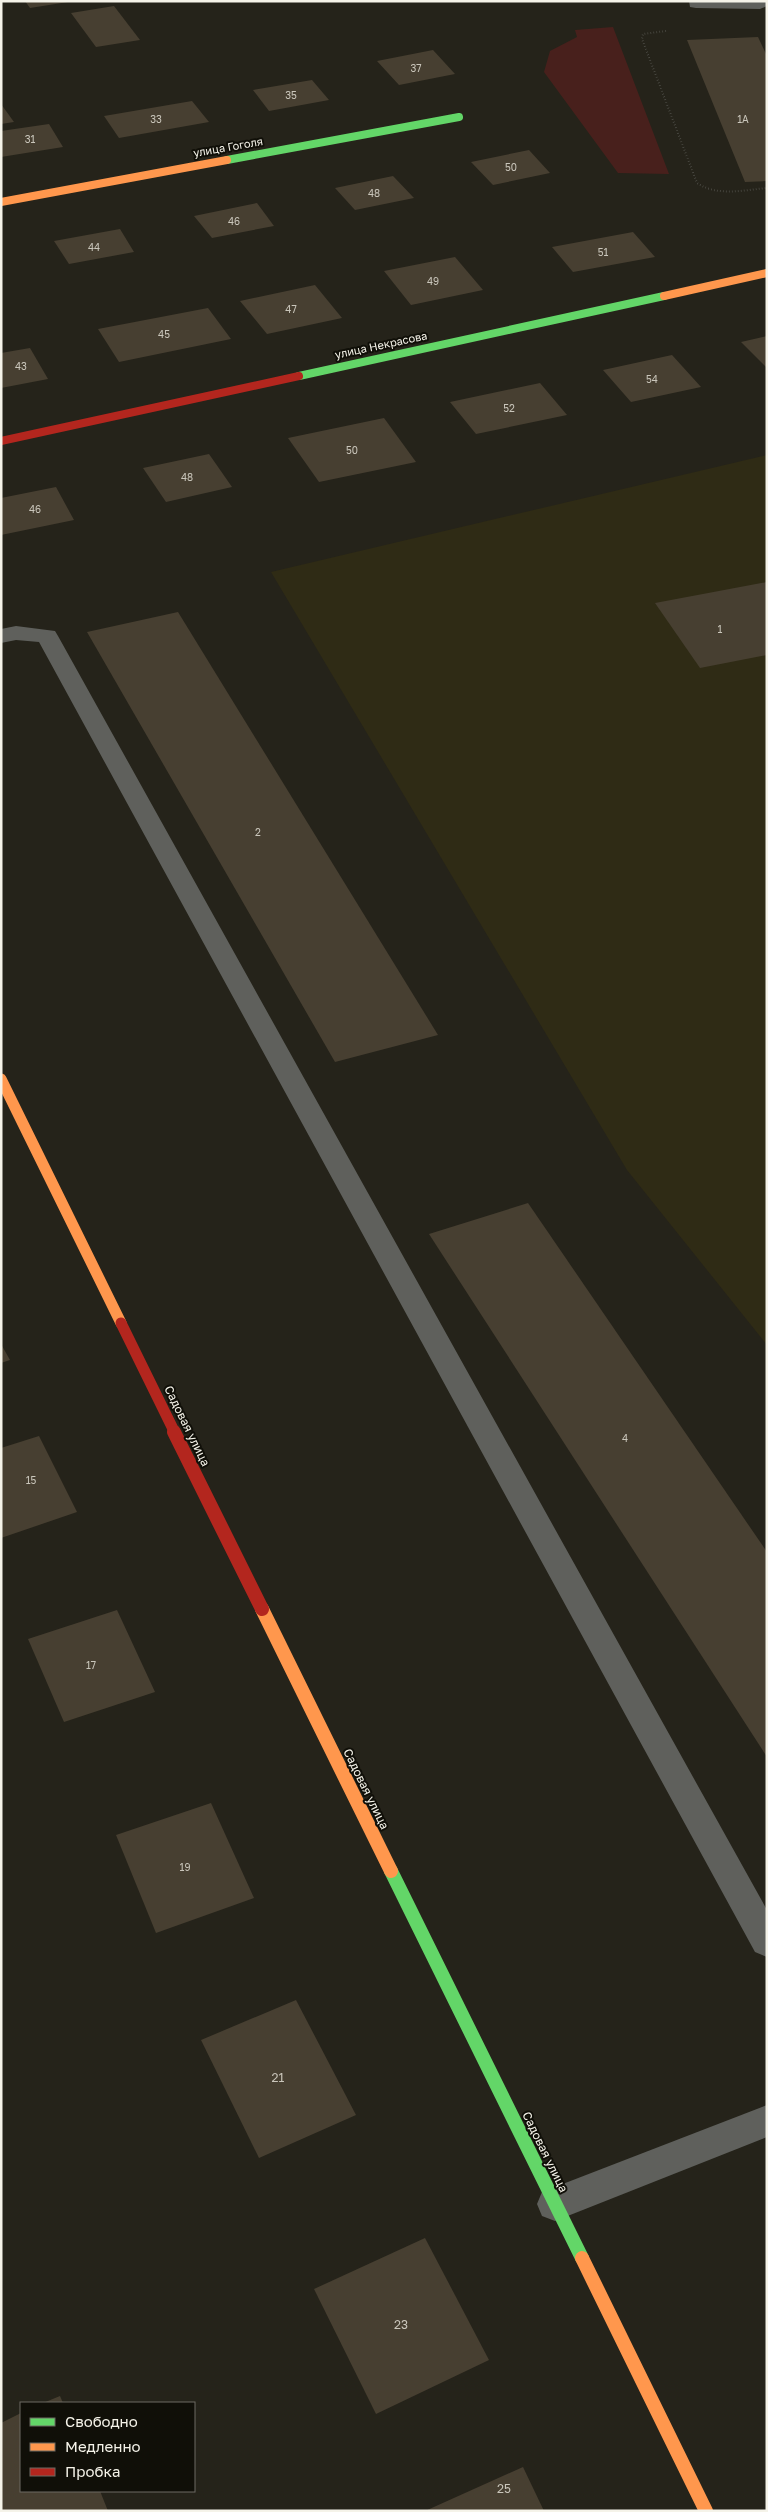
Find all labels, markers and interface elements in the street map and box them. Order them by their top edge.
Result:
house number: 37 [410,62,422,74]
house number: 35 [285,89,297,101]
house number: 33 [150,113,162,125]
house number: 1А [737,113,749,125]
house number: 31 [25,133,35,145]
street label: улица Гоголя [192,134,264,159]
house number: 50 [505,161,517,173]
house number: 48 [368,187,380,199]
house number: 46 [228,215,240,227]
house number: 44 [88,241,100,253]
house number: 51 [598,246,608,258]
house number: 49 [427,275,439,287]
house number: 47 [285,303,297,315]
house number: 45 [158,328,170,340]
street label: улица Некрасова [334,328,428,361]
house number: 43 [15,360,27,372]
house number: 54 [646,373,658,385]
house number: 52 [503,402,515,414]
house number: 50 [346,444,358,456]
house number: 48 [181,471,193,483]
house number: 46 [29,503,41,515]
house number: 1 [718,623,723,635]
house number: 2 [255,826,261,838]
street label: Садовая улица [161,1383,213,1469]
house number: 4 [622,1432,628,1444]
house number: 15 [26,1474,37,1486]
house number: 17 [86,1659,96,1671]
street label: Садовая улица [340,1746,392,1832]
house number: 19 [180,1861,190,1873]
house number: 21 [272,2070,285,2085]
street label: Садовая улица [519,2109,571,2195]
house number: 23 [394,2317,408,2332]
legend [20,2402,195,2492]
text: Свободно [65,2412,138,2430]
text: Медленно [65,2437,141,2455]
text: Пробка [65,2462,120,2480]
house number: 25 [497,2481,511,2496]

